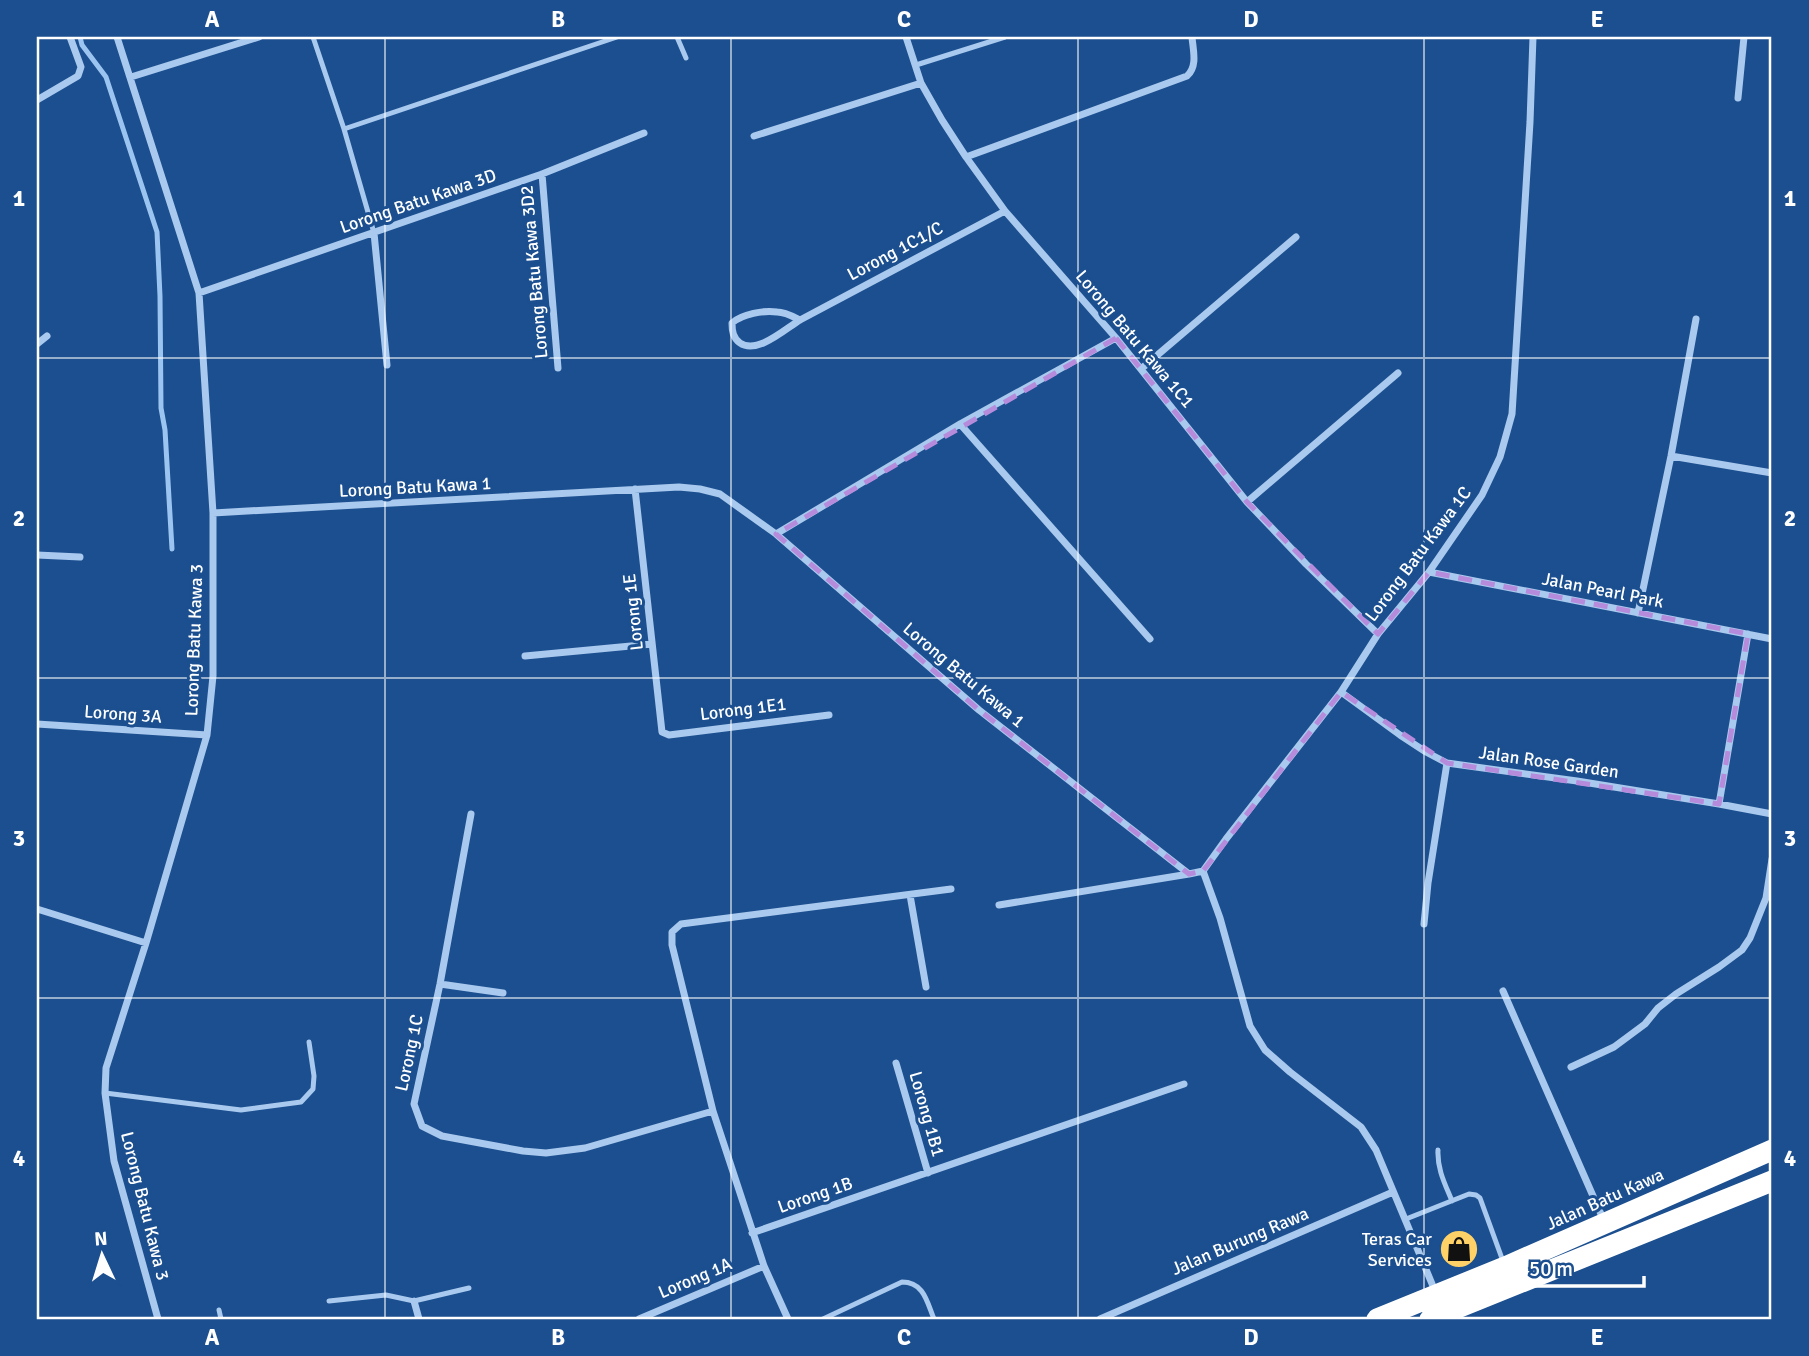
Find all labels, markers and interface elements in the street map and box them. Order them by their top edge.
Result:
text: A [205,5,220,34]
text: B [551,5,565,34]
text: C [897,5,911,34]
text: D [1243,5,1259,34]
text: E [1590,5,1604,34]
street label: Lorong Batu Kawa 3D [337,164,499,238]
text: 1 [13,184,25,213]
street label: Lorong Batu Kawa 3D2 [515,184,553,360]
text: 1 [1784,184,1796,213]
street label: Lorong 1C1/C [843,216,947,285]
street label: Lorong Batu Kawa 1C1 [1071,266,1199,412]
street label: Lorong Batu Kawa 1 [338,472,492,502]
street label: Lorong Batu Kawa 1C [1360,482,1476,626]
text: 2 [13,504,25,533]
text: 2 [1784,504,1796,533]
street label: Lorong Batu Kawa 3 [180,563,208,717]
street label: Jalan Pearl Park [1540,567,1666,613]
street label: Lorong 1E [618,572,648,652]
street label: Lorong Batu Kawa 1 [899,618,1029,732]
street label: Lorong 1E1 [699,693,787,725]
street label: Lorong 3A [83,700,163,728]
street label: Jalan Rose Garden [1478,741,1620,783]
text: 3 [13,824,25,853]
text: 3 [1784,824,1796,853]
street label: Lorong 1C [390,1013,428,1093]
street label: Lorong 1B1 [904,1069,950,1159]
street label: Lorong Batu Kawa 3 [116,1129,174,1283]
text: 4 [13,1144,25,1173]
text: 4 [1784,1144,1796,1173]
street label: Jalan Batu Kawa [1543,1163,1667,1235]
street label: Lorong 1B [775,1172,855,1218]
street label: Jalan Burung Rawa [1168,1202,1312,1280]
north arrow [66,1220,136,1290]
text: N [93,1227,108,1251]
place label: Teras Car Services [1362,1228,1432,1271]
shop icon: Teras Car Services [1438,1228,1480,1270]
scale bar [1518,1244,1644,1288]
street label: Lorong 1A [655,1253,735,1303]
text: 50 m [1529,1256,1573,1282]
text: A [205,1323,220,1352]
text: B [551,1323,565,1352]
text: C [897,1323,911,1352]
text: D [1243,1323,1259,1352]
text: E [1590,1323,1604,1352]

